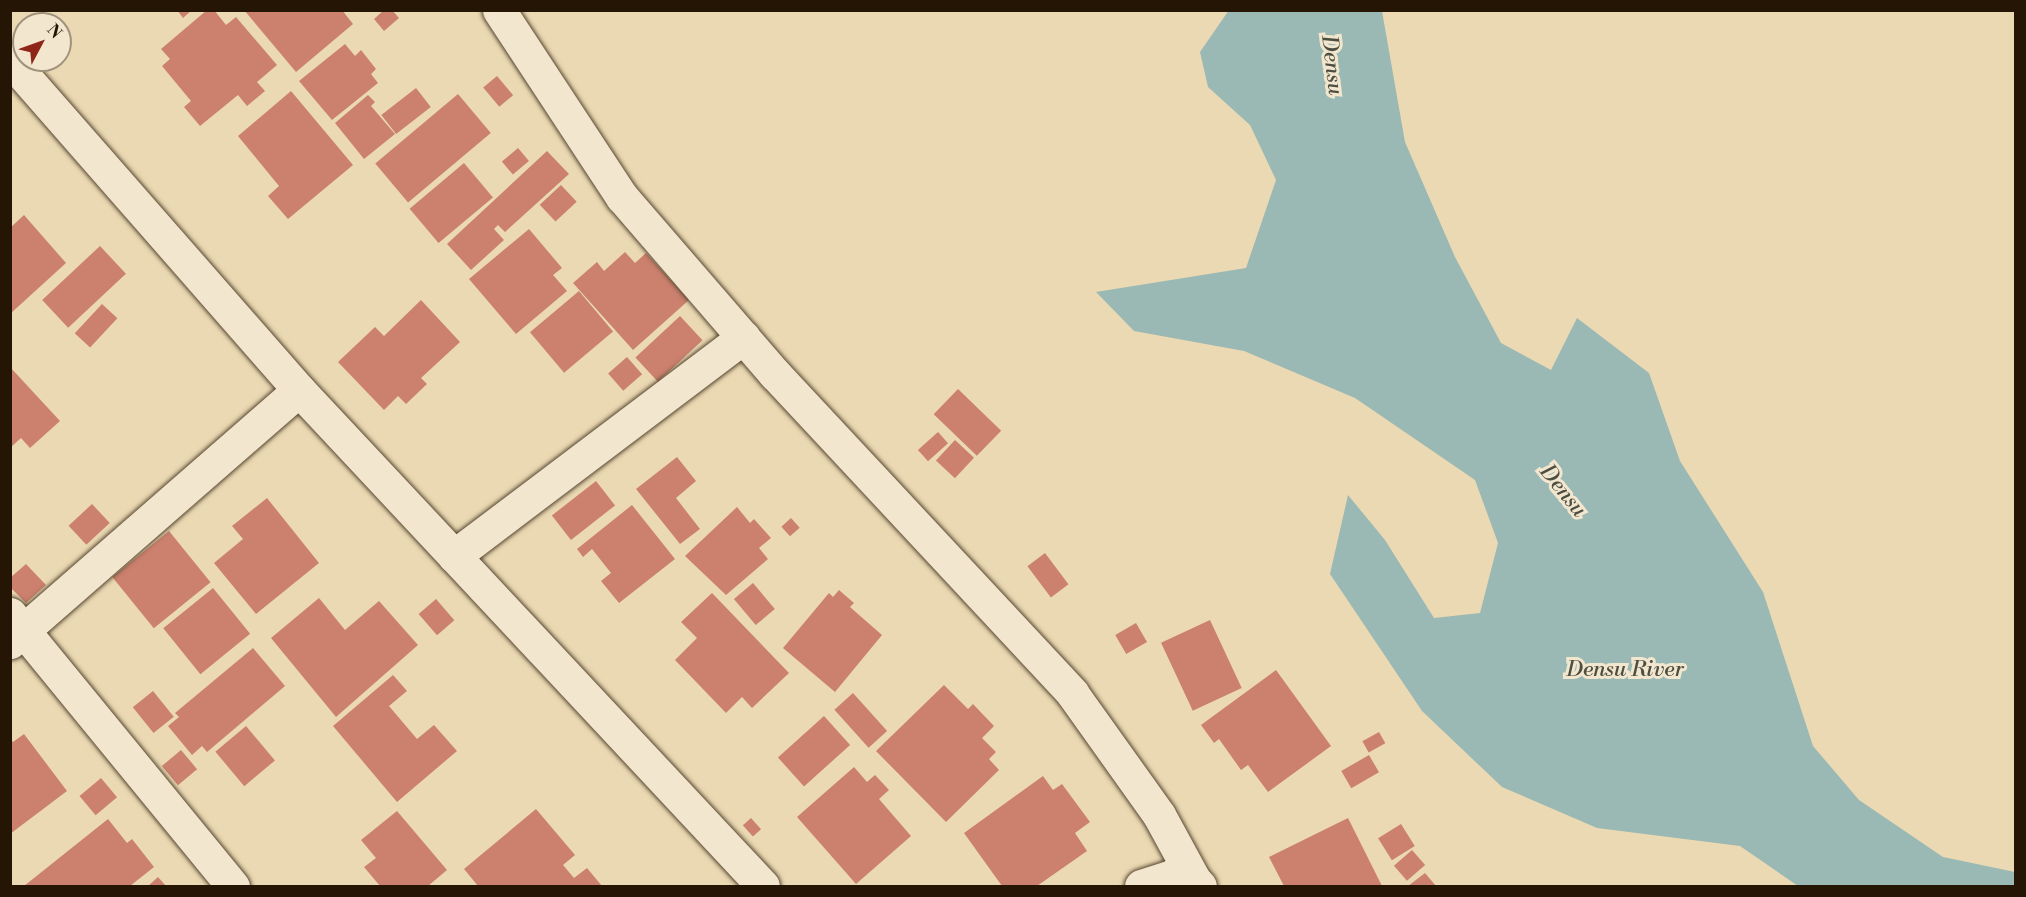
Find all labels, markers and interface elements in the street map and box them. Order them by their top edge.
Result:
north arrow [12,12,72,72]
text: N [42,20,66,43]
water label: Densu [1315,34,1349,96]
water label: Densu [1534,459,1592,523]
water label: Densu River [1566,657,1684,683]

